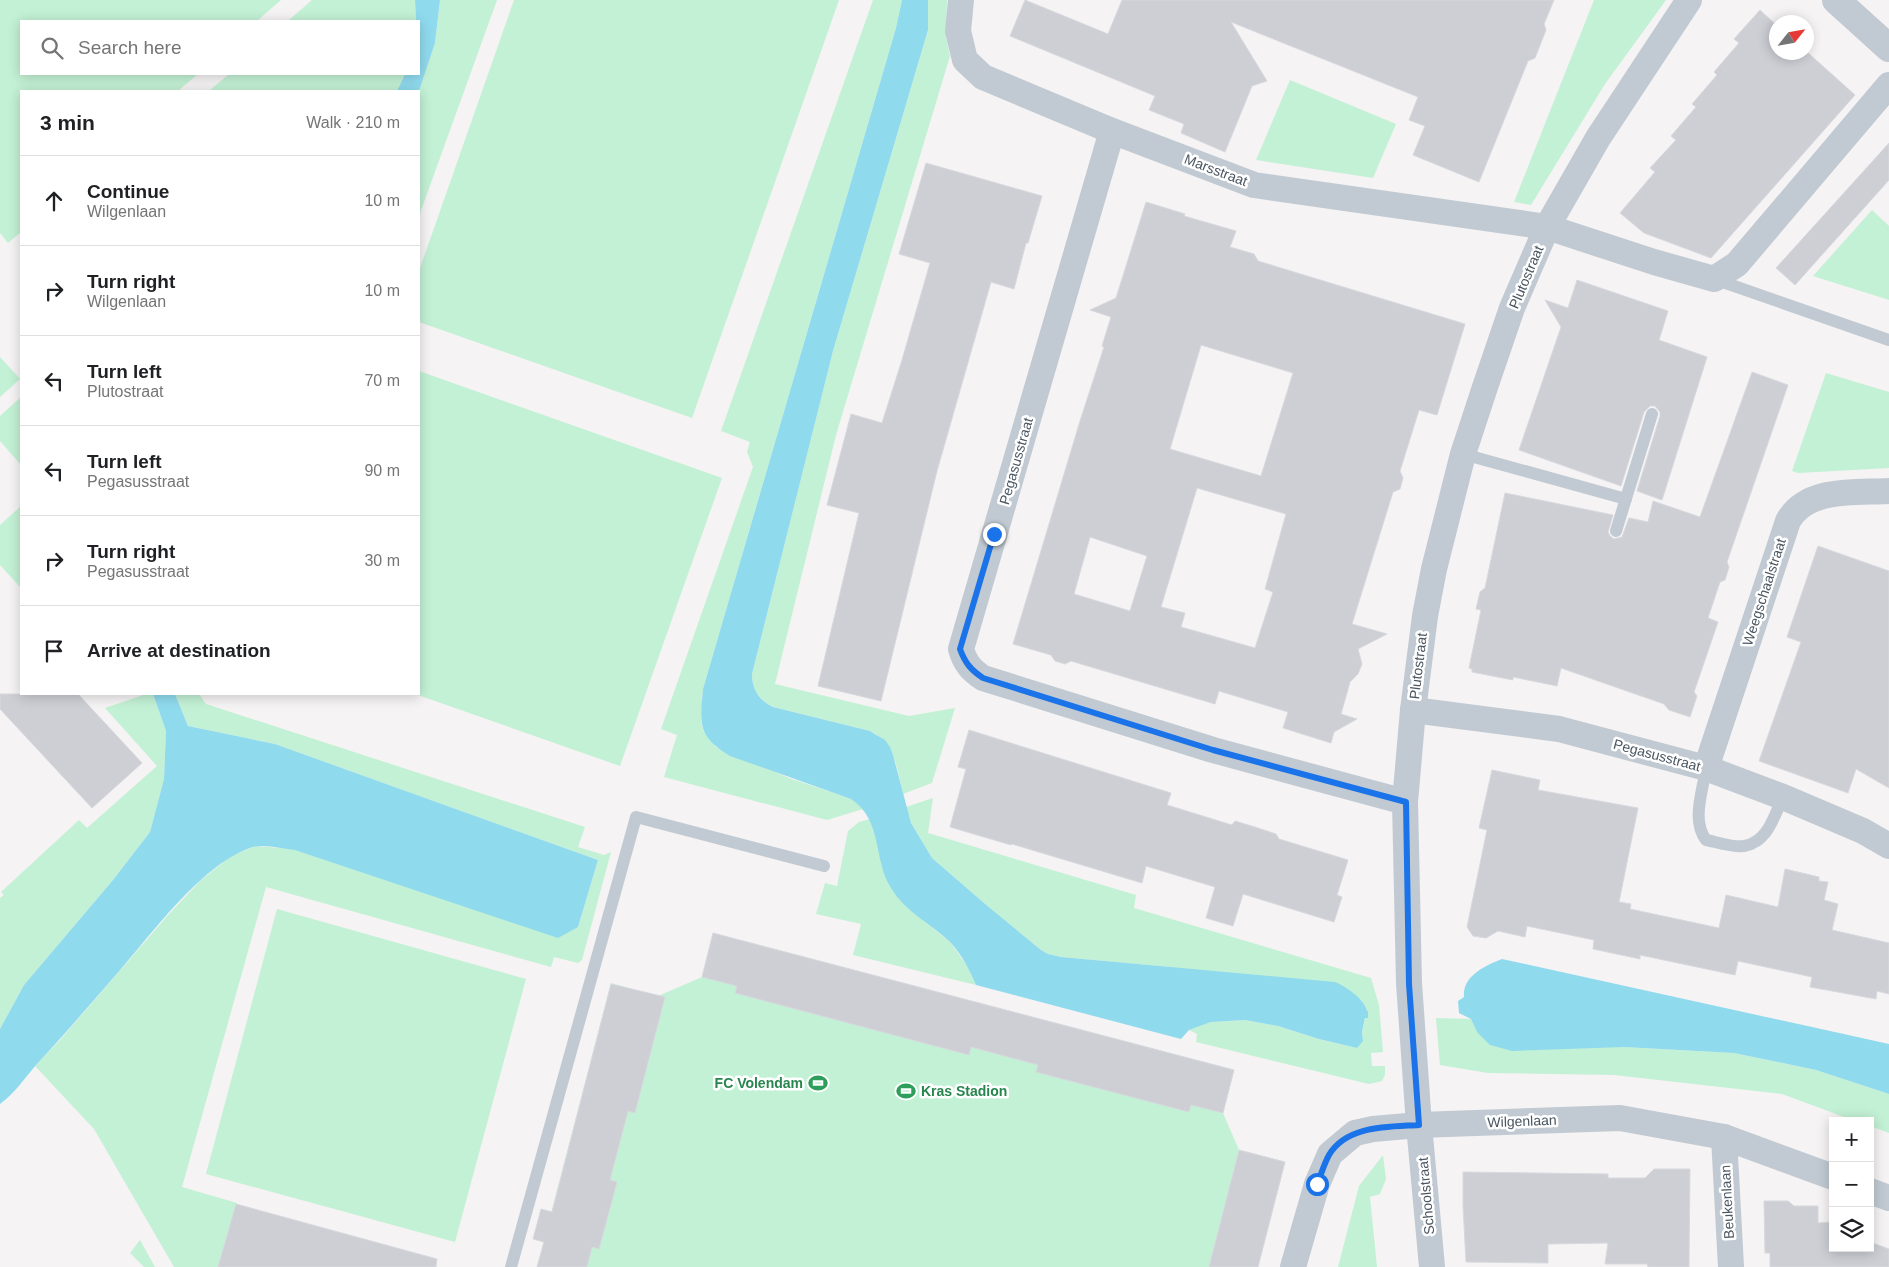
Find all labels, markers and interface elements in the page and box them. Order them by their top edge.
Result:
north arrow [1769,15,1814,60]
search box [20,20,420,75]
icon: search [38,34,66,62]
text: Search here [78,37,182,58]
text: 3 min [40,111,95,134]
text: Walk · 210 m [306,114,400,131]
street label: Marsstraat [1182,151,1250,189]
text: Continue [87,181,169,202]
icon: ahead [40,187,68,215]
text: 10 m [364,192,400,209]
text: Wilgenlaan [87,203,166,220]
street label: Plutostraat [1506,243,1546,311]
text: Turn right [87,271,175,292]
icon: right [40,277,68,305]
text: 10 m [364,282,400,299]
text: Wilgenlaan [87,293,166,310]
text: Turn left [87,361,162,382]
icon: left [40,367,68,395]
text: 70 m [364,372,400,389]
text: Plutostraat [87,383,163,400]
street label: Pegasusstraat [996,416,1036,506]
text: Turn left [87,451,162,472]
icon: left [40,457,68,485]
text: 90 m [364,462,400,479]
text: Pegasusstraat [87,473,189,490]
route end [983,523,1006,546]
street label: Weegschaalstraat [1739,536,1789,648]
text: Turn right [87,541,175,562]
icon: right [40,547,68,575]
text: 30 m [364,552,400,569]
text: Pegasusstraat [87,563,189,580]
street label: Plutostraat [1406,632,1430,700]
icon: arrive [40,637,68,665]
text: Arrive at destination [87,640,271,661]
street label: Pegasusstraat [1612,736,1702,774]
sports icon: FC Volendam [807,1072,829,1094]
place label: FC Volendam [715,1075,803,1091]
sports icon: Kras Stadion [895,1080,917,1102]
place label: Kras Stadion [921,1083,1007,1099]
street label: Wilgenlaan [1487,1112,1557,1130]
map controls [1829,1117,1874,1252]
button: + [1829,1117,1874,1162]
street label: Schoolstraat [1415,1156,1437,1235]
button: − [1829,1162,1874,1207]
street label: Beukenlaan [1717,1165,1737,1239]
route start [1306,1173,1329,1196]
button: layers [1829,1207,1874,1252]

